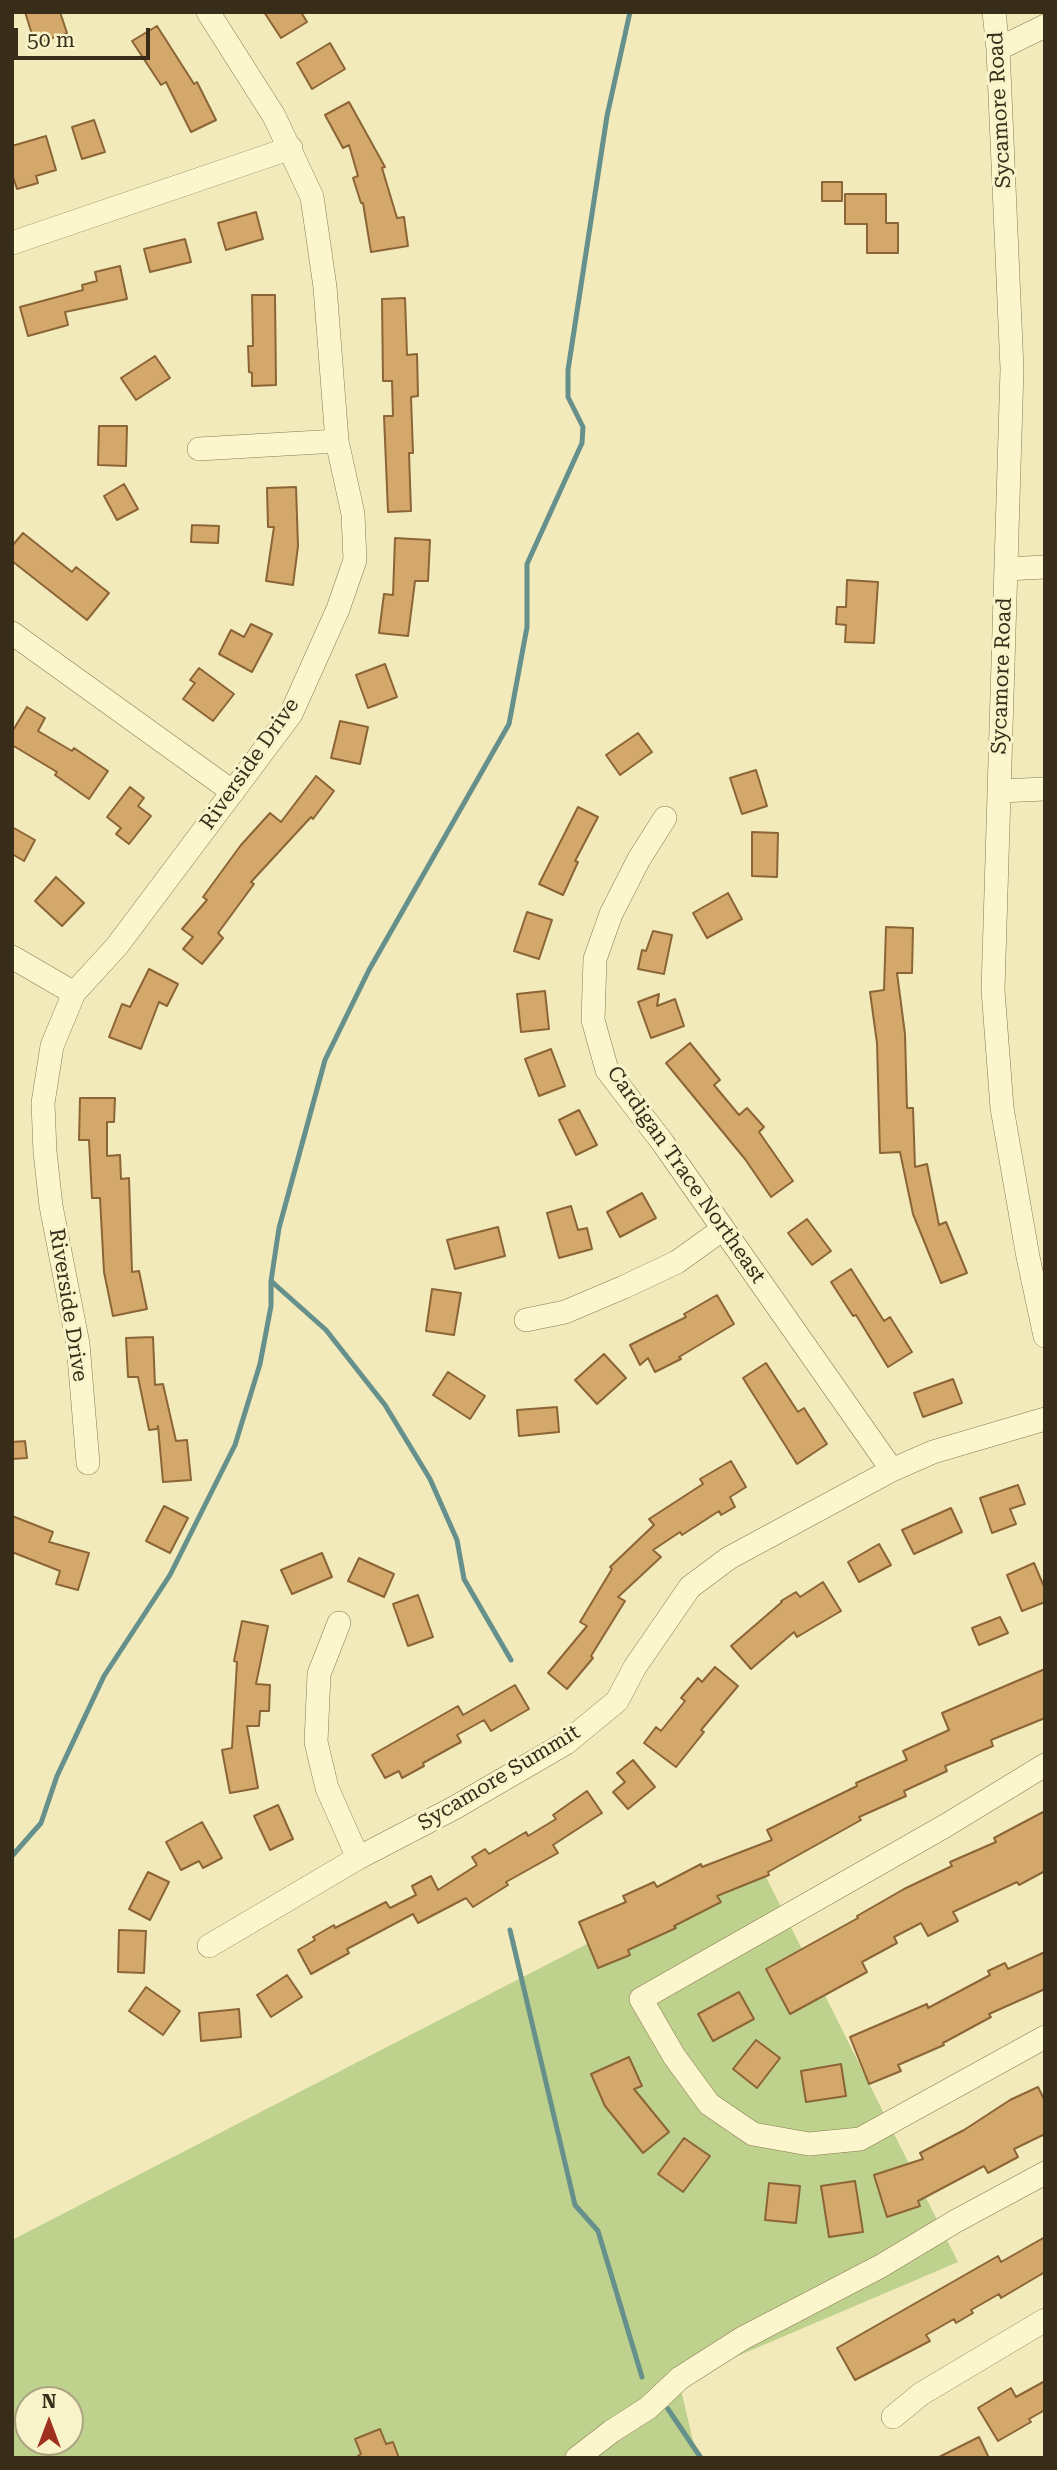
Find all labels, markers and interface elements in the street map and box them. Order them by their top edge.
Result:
scale bar [18,14,154,58]
text: 50 m [27,28,75,52]
street label: Sycamore Road [983,31,1017,189]
street label: Sycamore Road [987,597,1017,755]
street label: Riverside Drive [195,693,305,835]
street label: Cardigan Trace Northeast [601,1062,771,1288]
street label: Riverside Drive [43,1226,93,1384]
street label: Sycamore Summit [414,1720,584,1836]
north arrow [14,2386,84,2456]
text: N [42,2390,56,2413]

